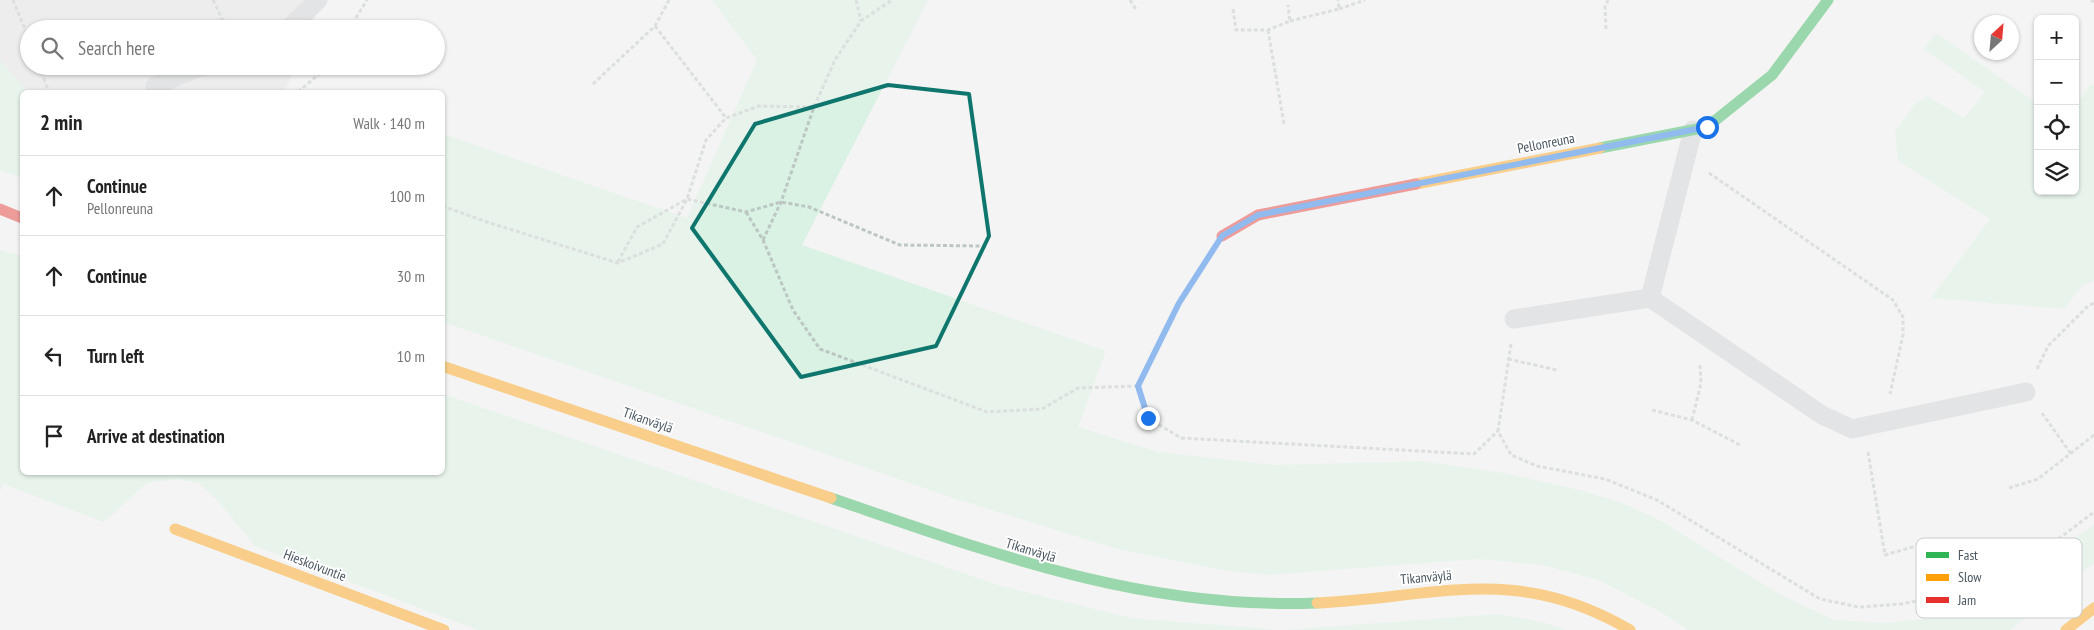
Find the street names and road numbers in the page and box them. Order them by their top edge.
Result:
street label: Pellonreuna [1516,129,1576,157]
street label: Tikanväylä [621,403,675,437]
street label: Tikanväylä [1004,534,1058,566]
street label: Hieskoivuntie [281,545,349,585]
street label: Tikanväylä [1399,566,1453,588]

